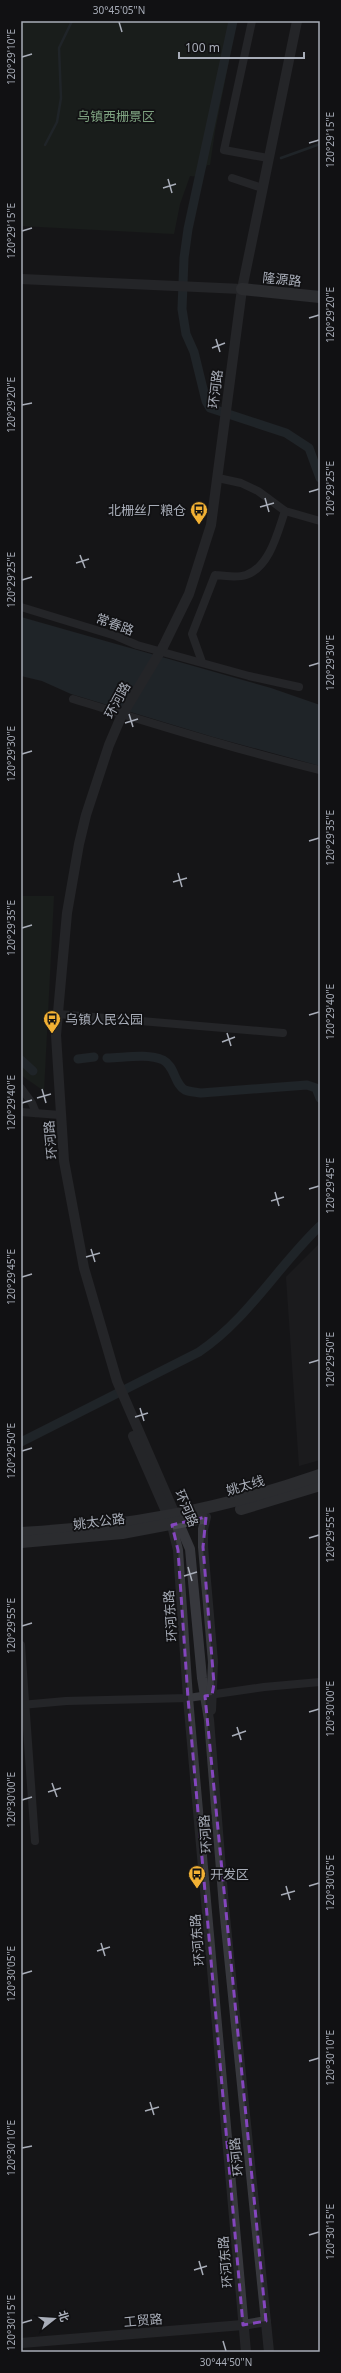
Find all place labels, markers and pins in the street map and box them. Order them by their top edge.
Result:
bus stop icon: 北栅丝厂粮仓 [189,500,209,525]
place label: 北栅丝厂粮仓 [108,501,186,519]
bus stop icon: 乌镇人民公园 [42,1009,62,1034]
place label: 乌镇人民公园 [65,1010,143,1028]
bus stop icon: 开发区 [187,1864,207,1889]
place label: 开发区 [210,1865,249,1883]

